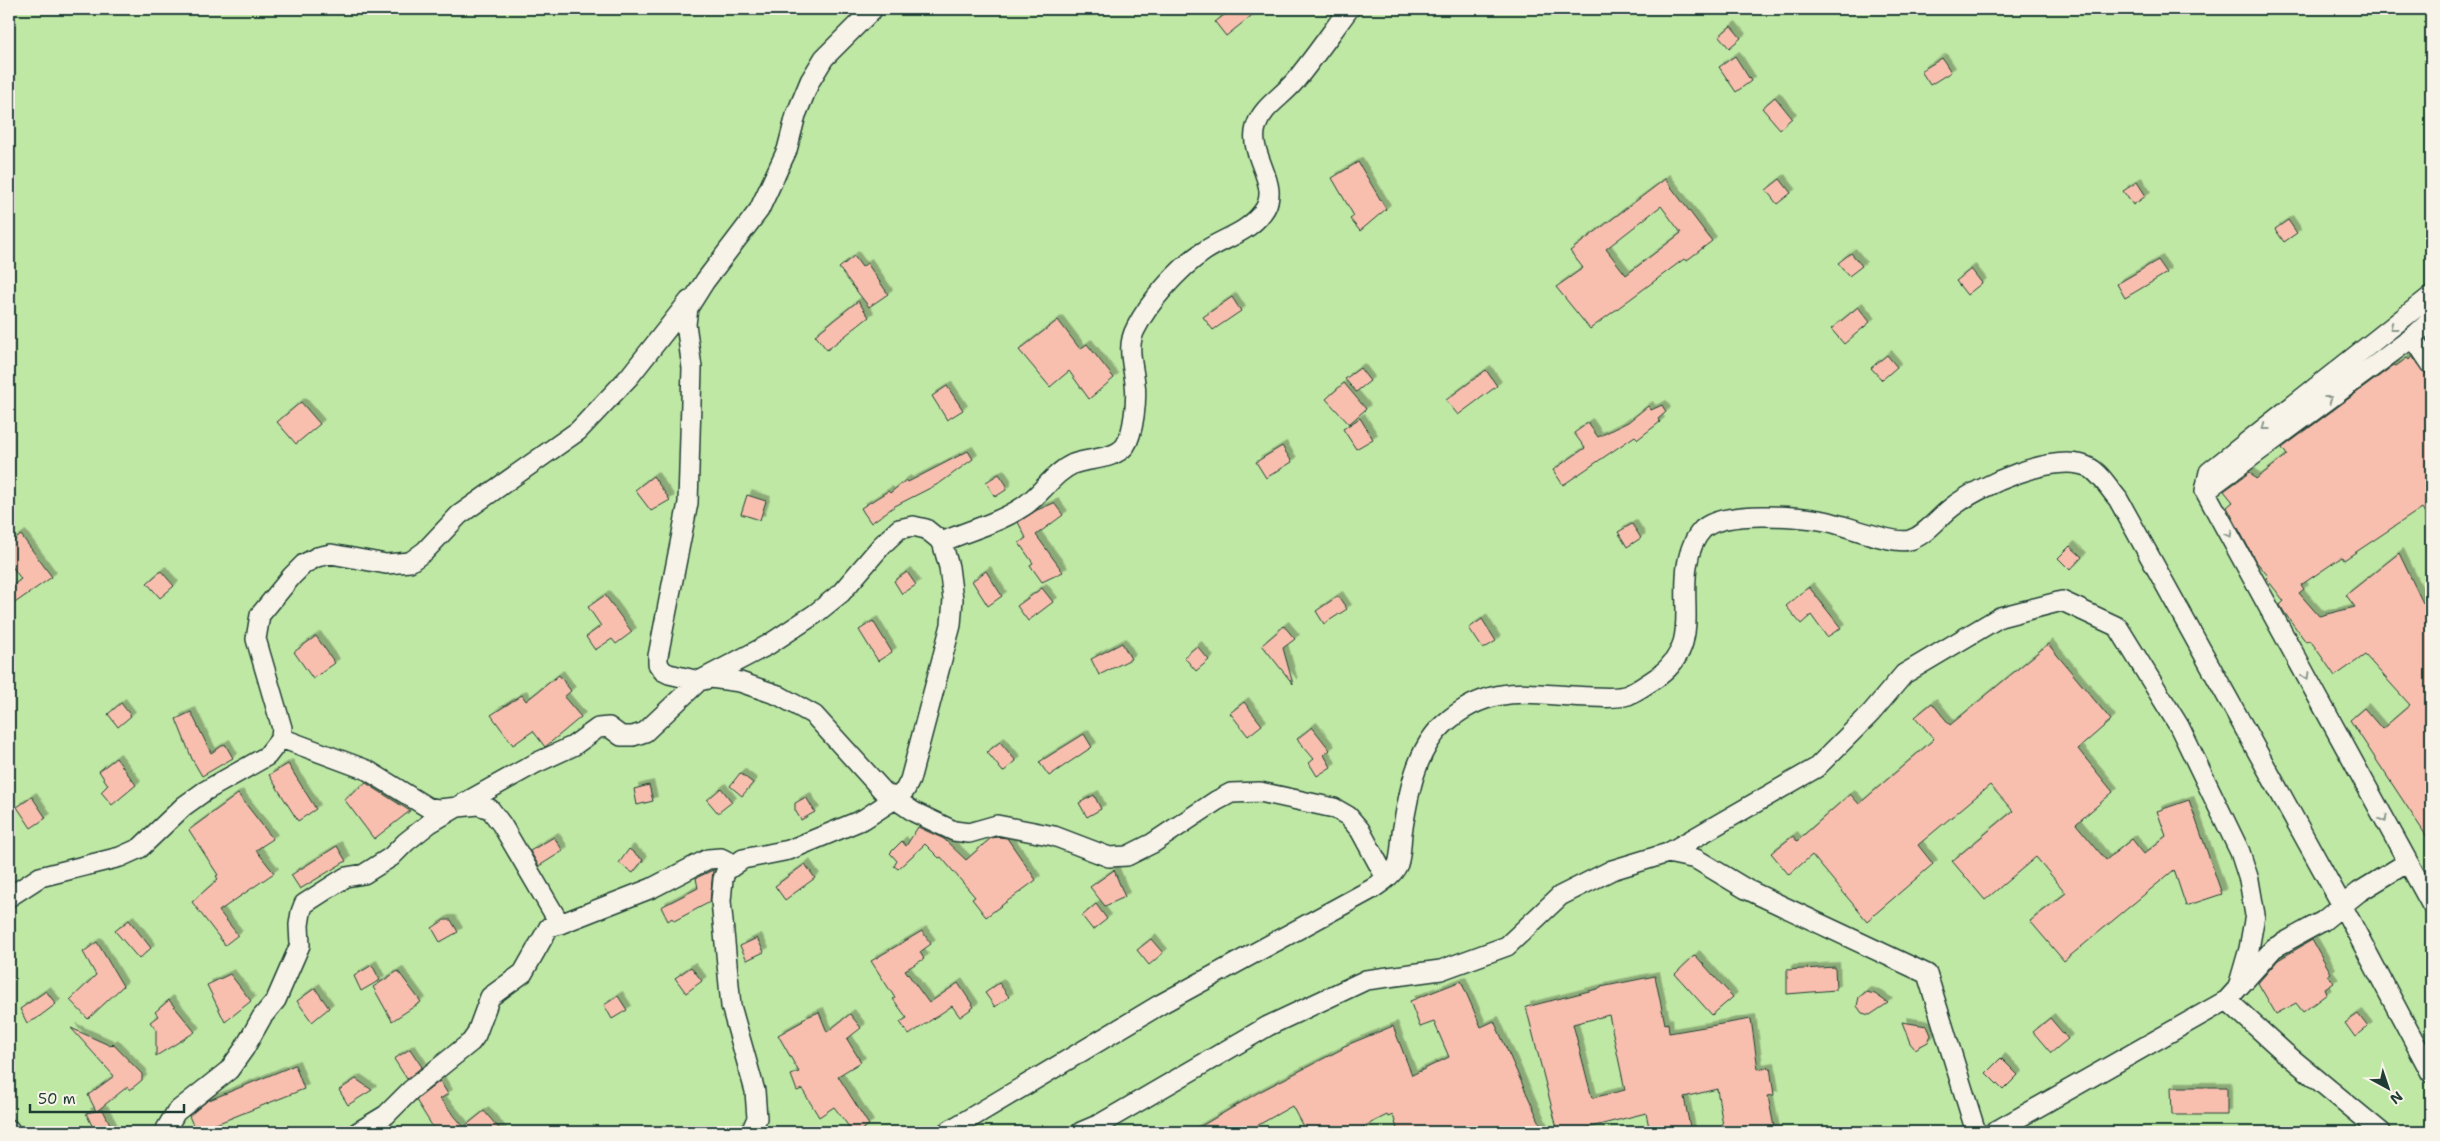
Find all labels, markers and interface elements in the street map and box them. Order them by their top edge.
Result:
one-way arrow [2390,321,2399,329]
one-way arrow [2323,396,2333,405]
one-way arrow [2262,422,2271,430]
one-way arrow [2223,528,2233,537]
one-way arrow [2300,671,2310,680]
one-way arrow [2378,814,2388,823]
north arrow [2362,1064,2412,1114]
scale bar [30,1081,184,1113]
text: N [2386,1087,2406,1108]
text: 50 m [38,1089,76,1109]

